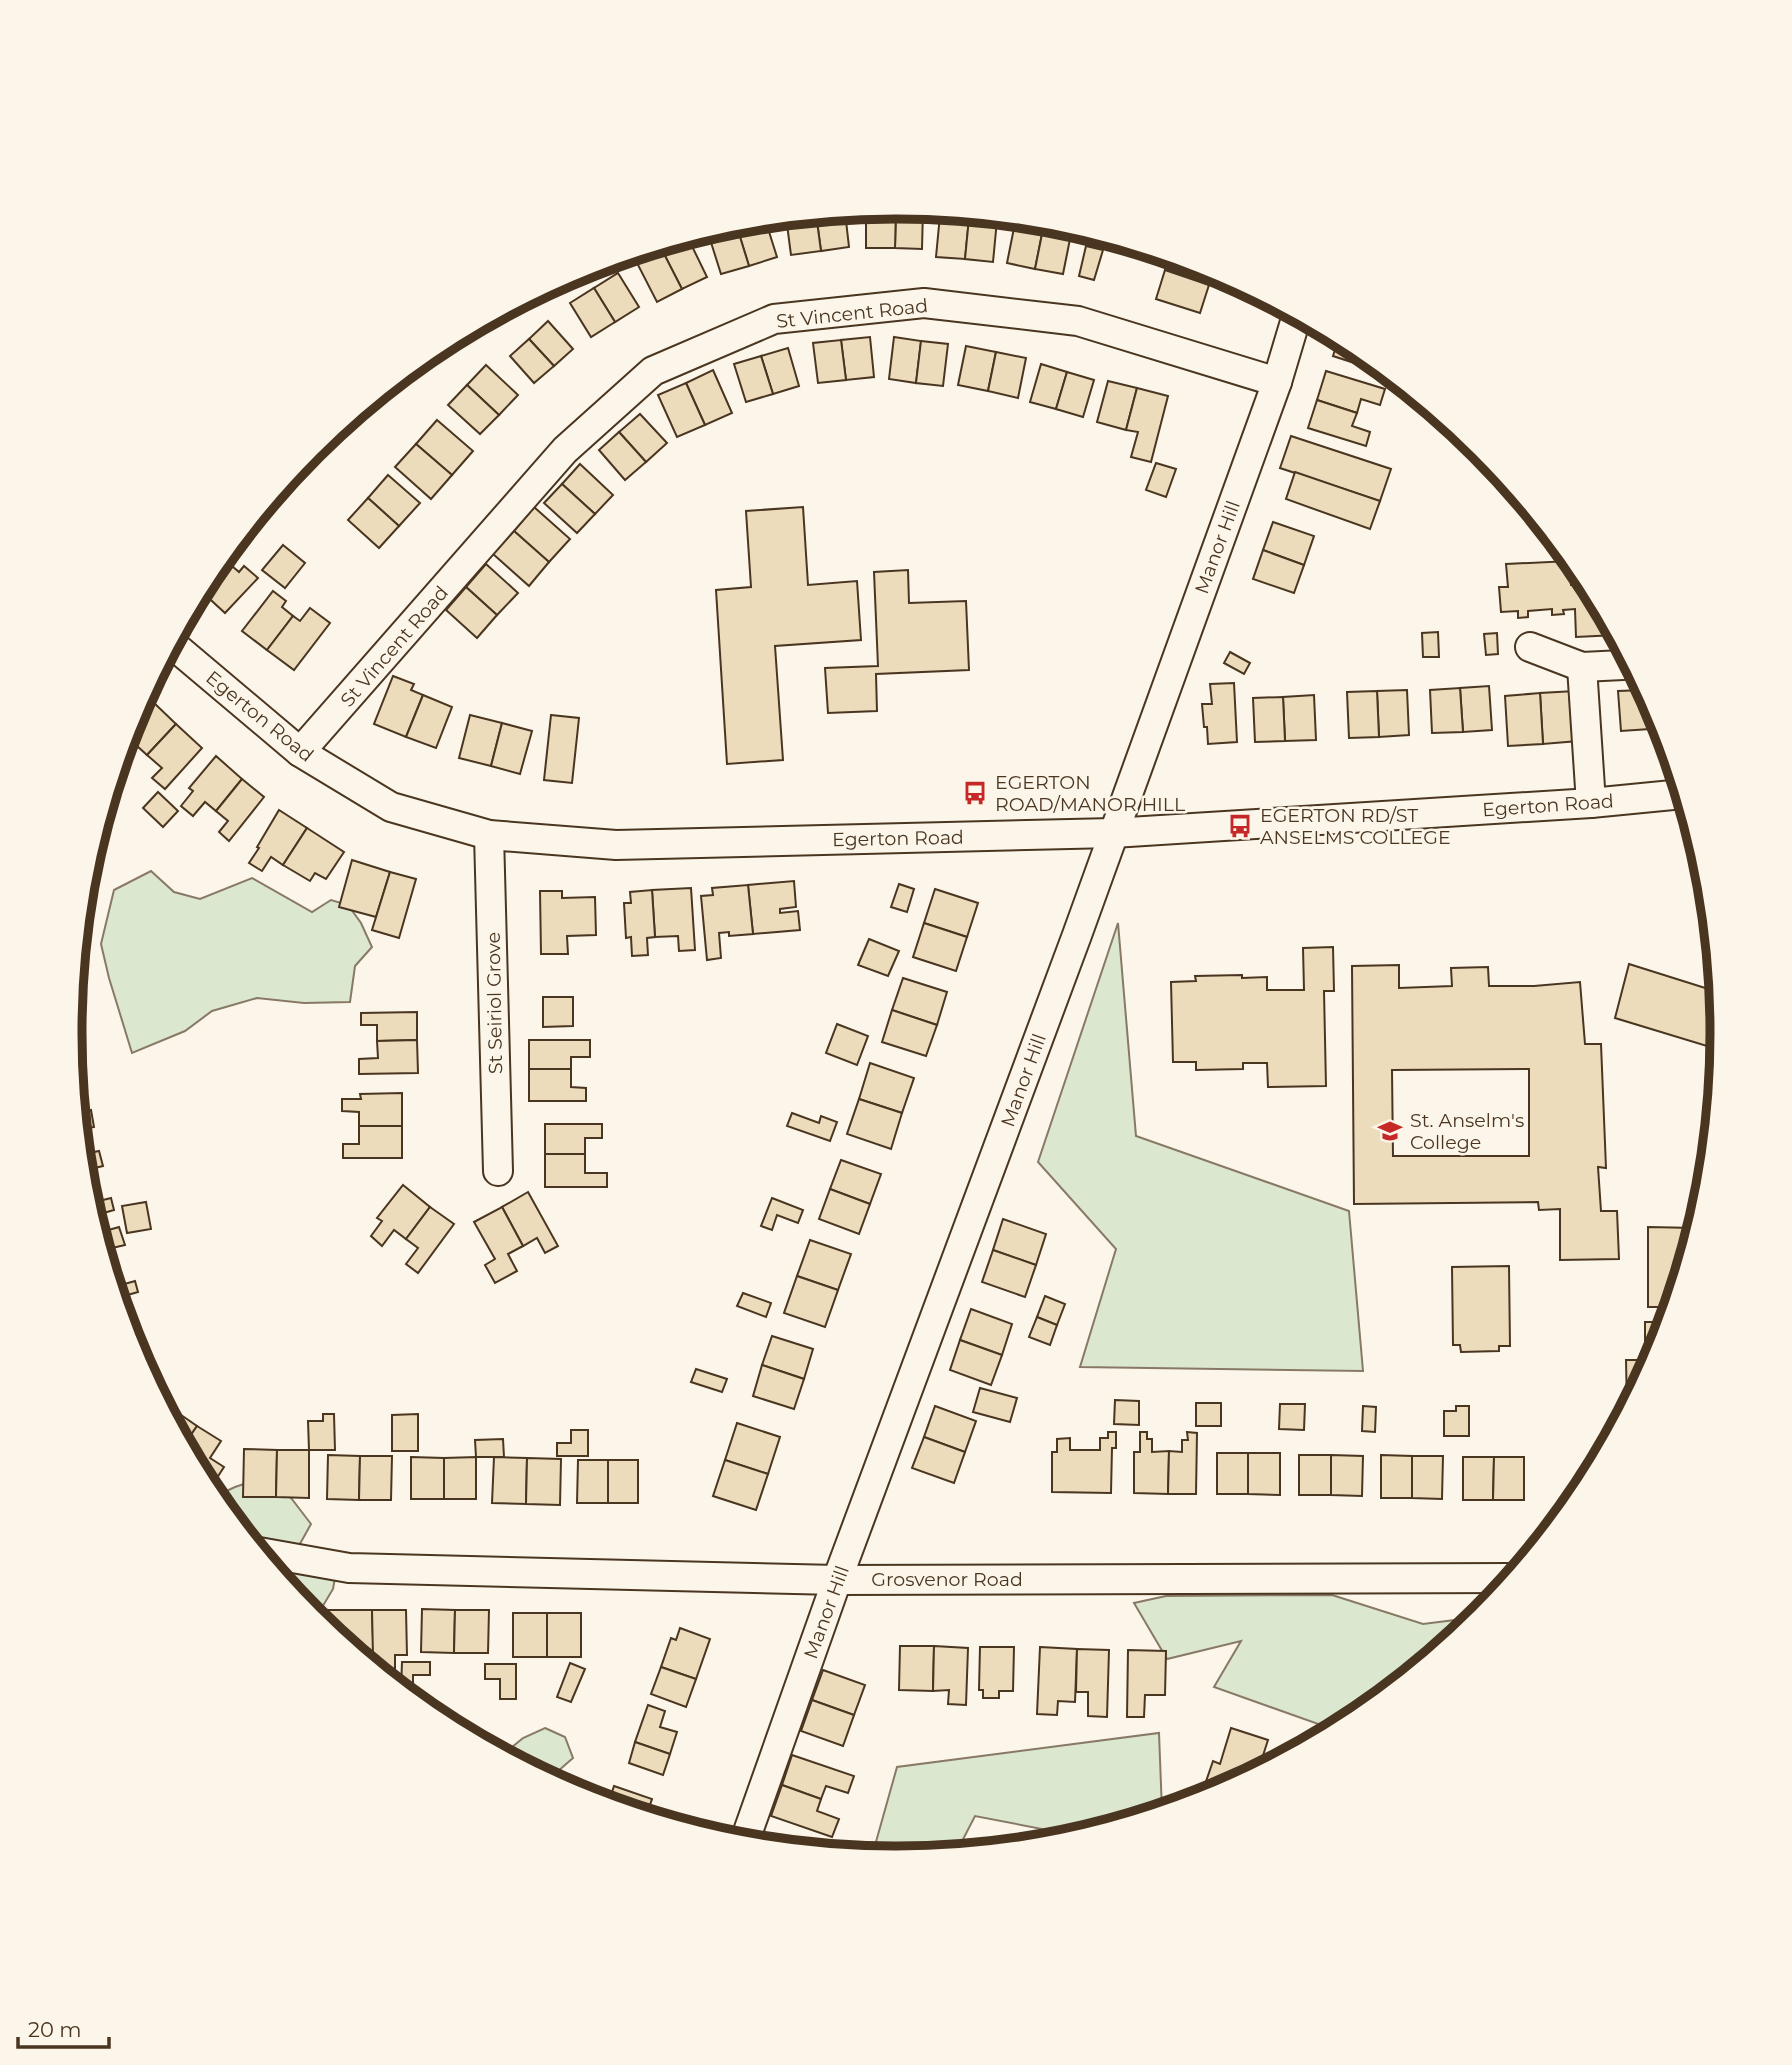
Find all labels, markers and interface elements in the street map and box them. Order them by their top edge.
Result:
street label: St Vincent Road [775,294,929,333]
street label: Manor Hill [1190,497,1245,597]
street label: St Vincent Road [336,581,453,711]
street label: Egerton Road [201,666,318,767]
place label: EGERTON ROAD/MANOR HILL [995,771,1186,816]
bus stop icon: EGERTON ROAD/MANOR HILL [961,779,989,807]
street label: Egerton Road [1482,789,1615,822]
place label: EGERTON RD/ST ANSELMS COLLEGE [1260,804,1451,849]
bus stop icon: EGERTON RD/ST ANSELMS COLLEGE [1226,812,1254,840]
street label: Egerton Road [832,826,964,851]
street label: St Seiriol Grove [482,932,507,1074]
street label: Manor Hill [996,1030,1051,1130]
place label: St. Anselm's College [1410,1109,1524,1154]
school or university icon: St. Anselm's College [1376,1117,1404,1145]
street label: Manor Hill [799,1562,854,1662]
street label: Grosvenor Road [871,1568,1023,1591]
scale bar [18,2006,108,2050]
text: 20 m [28,2017,82,2042]

